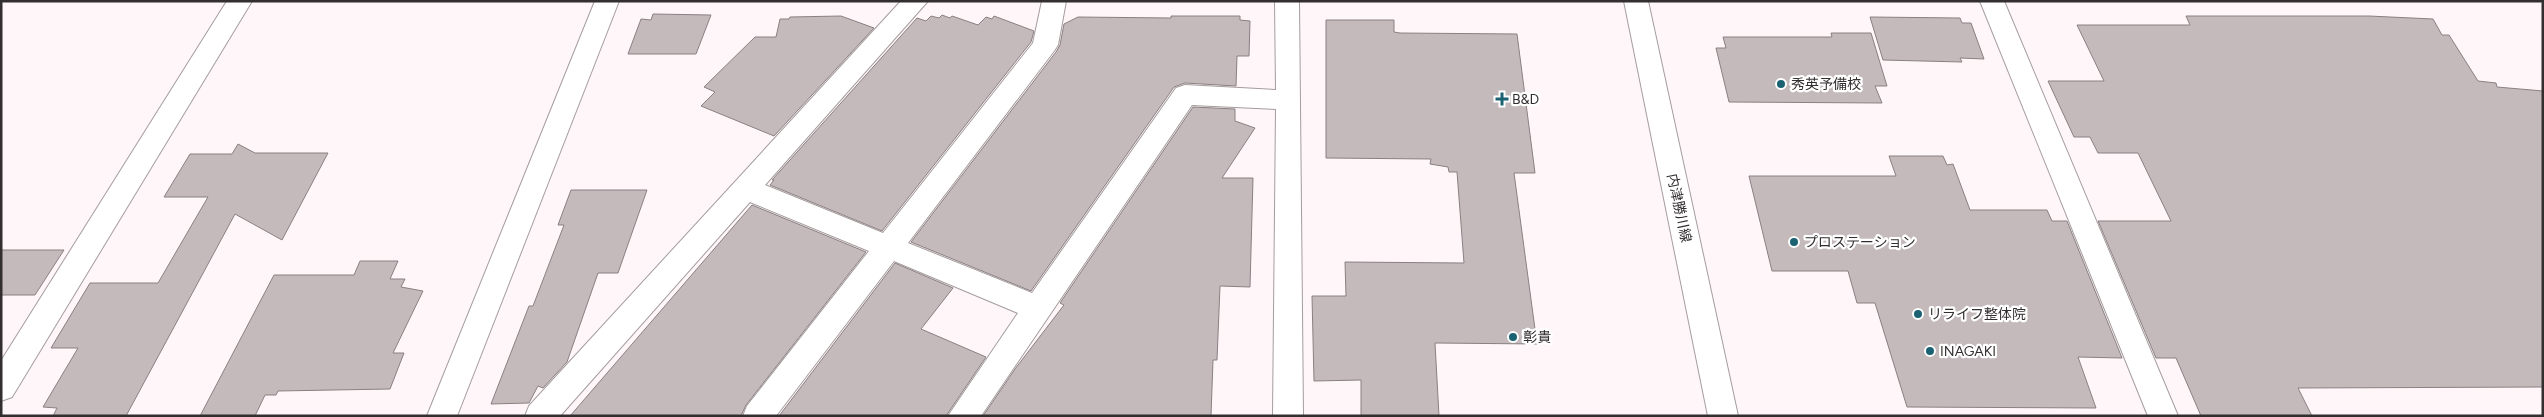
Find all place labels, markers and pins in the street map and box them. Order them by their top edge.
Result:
place label: 秀英予備校 [1791,76,1861,93]
marker: 秀英予備校 [1775,78,1787,90]
place label: B&D [1512,91,1539,108]
marker: B&D [1496,93,1508,105]
place label: プロステーション [1804,234,1916,251]
marker: プロステーション [1788,236,1800,248]
place label: リライフ整体院 [1928,306,2026,323]
marker: リライフ整体院 [1912,308,1924,320]
place label: 彰貴 [1523,329,1551,346]
marker: 彰貴 [1507,331,1519,343]
place label: INAGAKI [1940,343,1996,360]
marker: INAGAKI [1924,345,1936,357]

